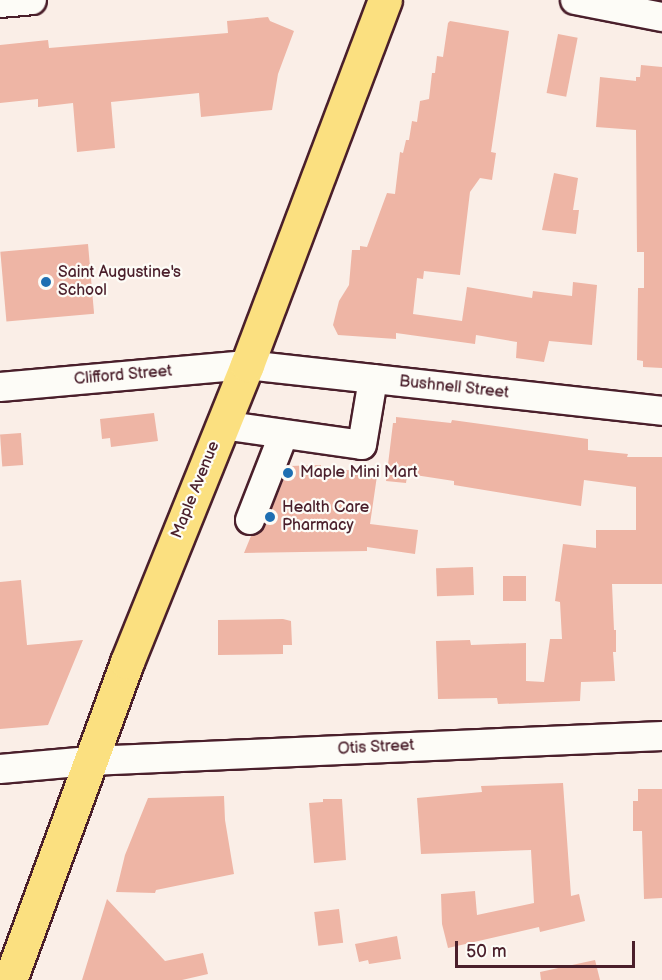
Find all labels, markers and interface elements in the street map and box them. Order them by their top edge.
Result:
place label: Saint Augustine's School [58,263,181,301]
marker: Saint Augustine's School [39,275,53,289]
street label: Clifford Street [73,362,173,390]
street label: Bushnell Street [398,373,510,403]
street label: Maple Avenue [168,439,224,541]
place label: Maple Mini Mart [300,463,418,483]
marker: Maple Mini Mart [281,466,295,480]
place label: Health Care Pharmacy [282,498,369,536]
marker: Health Care Pharmacy [263,510,277,524]
street label: Otis Street [337,736,415,760]
scale bar [458,929,638,967]
text: 50 m [466,941,507,962]

